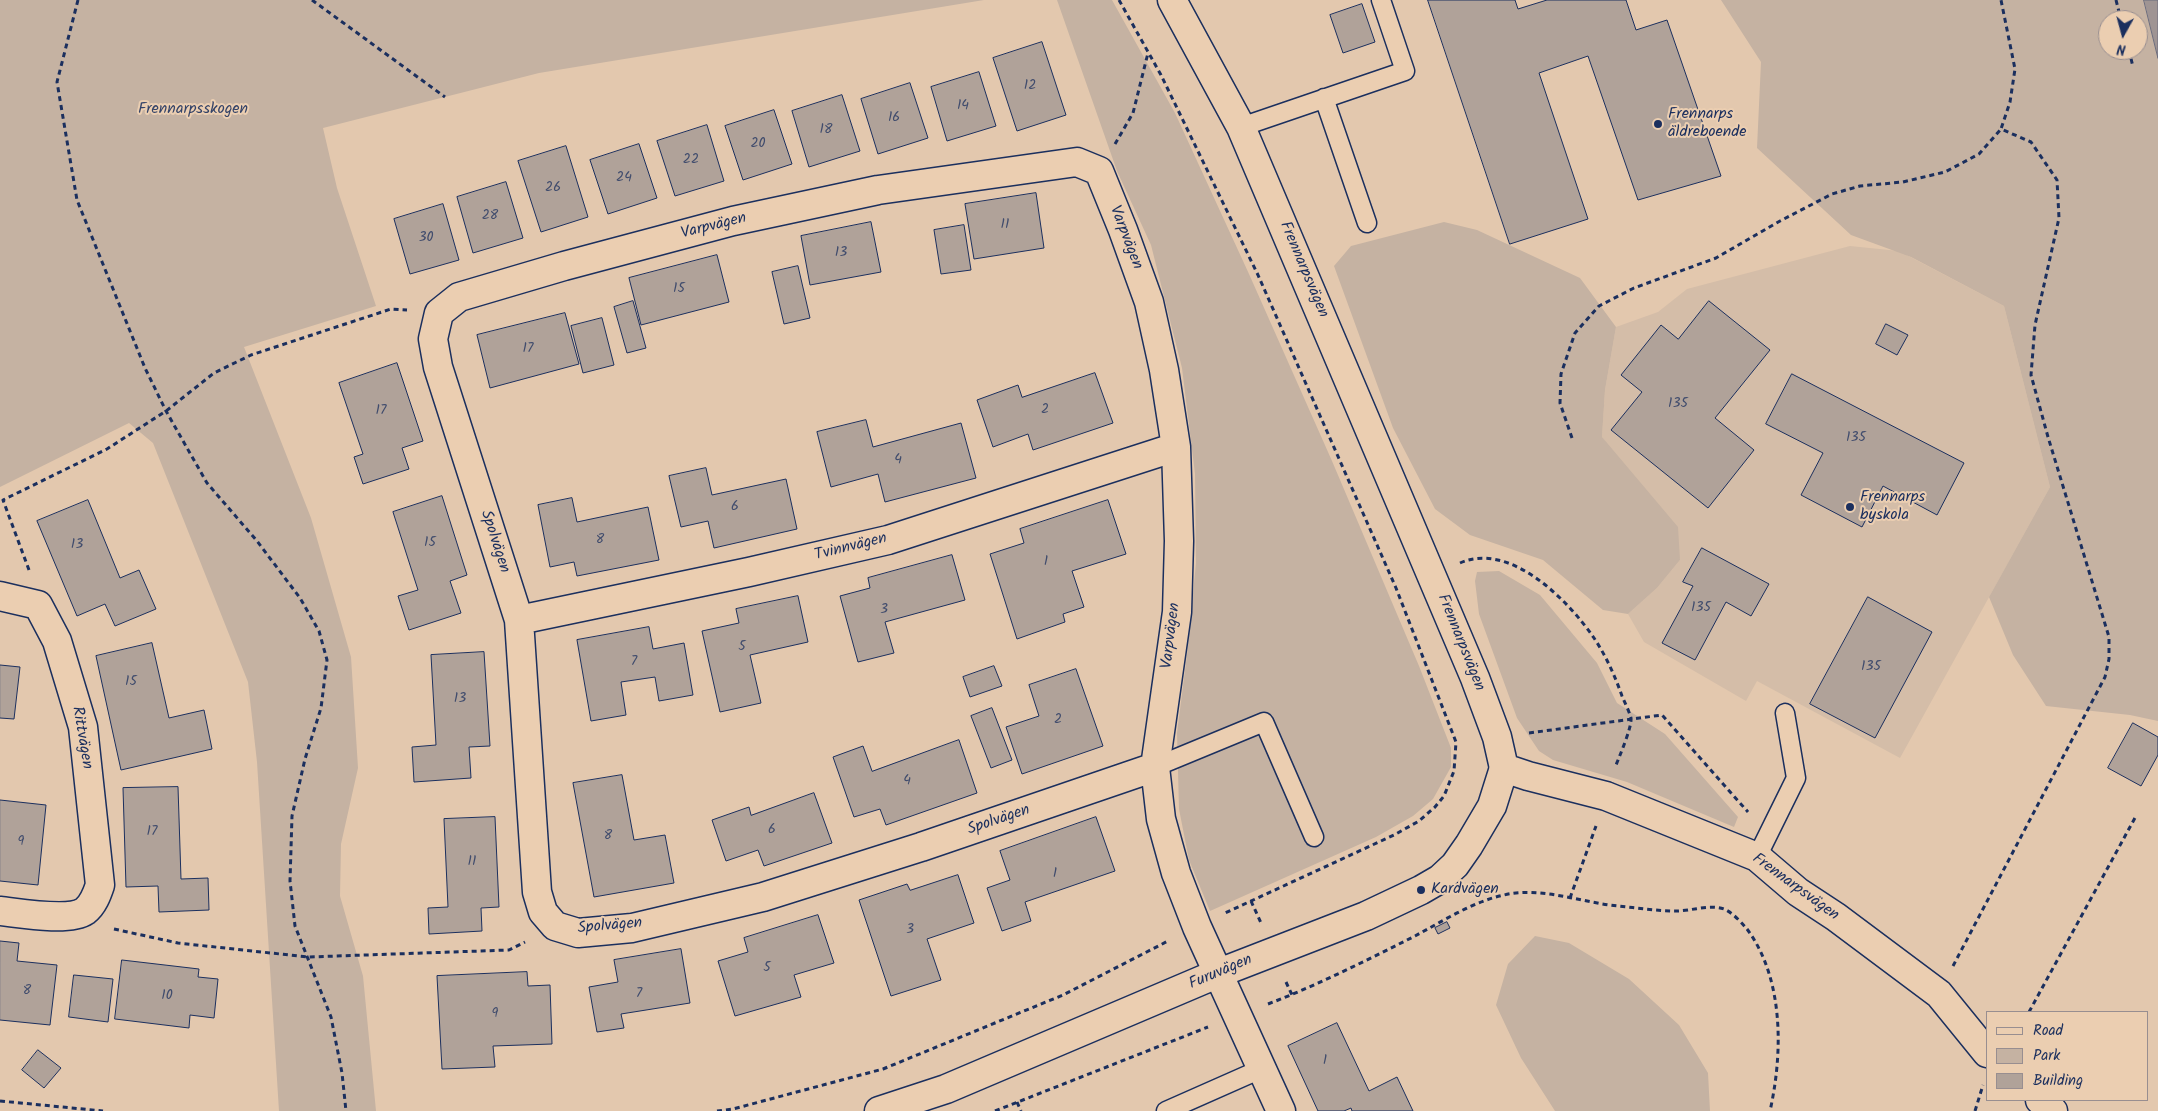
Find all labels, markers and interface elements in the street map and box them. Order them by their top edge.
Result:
north arrow [2098,10,2148,60]
text: N [2116,37,2127,60]
house number: 12 [1024,79,1036,95]
house number: 14 [957,99,969,115]
park label: Frennarpsskogen [138,100,248,120]
place label: Frennarps äldreboende [1668,105,1747,143]
house number: 16 [888,111,900,127]
marker: Frennarps äldreboende [1652,118,1664,130]
house number: 18 [820,123,832,139]
house number: 20 [750,137,766,153]
house number: 22 [683,153,699,169]
house number: 24 [616,171,632,187]
house number: 26 [545,181,561,197]
street label: Varpvägen [1104,203,1146,273]
house number: 28 [482,209,498,225]
street label: Varpvägen [679,210,749,244]
house number: 11 [1001,218,1009,234]
street label: Frennarpsvägen [1274,219,1332,321]
house number: 30 [419,231,433,247]
house number: 13 [835,246,847,262]
house number: 15 [673,282,685,298]
house number: 17 [523,342,533,358]
house number: 135 [1668,397,1688,413]
house number: 2 [1041,403,1049,419]
house number: 17 [376,404,386,420]
house number: 135 [1846,431,1866,447]
house number: 4 [894,453,902,469]
place label: Frennarps byskola [1860,488,1925,526]
house number: 6 [731,500,739,516]
marker: Frennarps byskola [1844,501,1856,513]
street label: Spolvägen [475,508,513,576]
street label: Tvinnvägen [813,530,889,566]
house number: 8 [596,533,604,549]
house number: 15 [424,536,436,552]
house number: 13 [71,538,83,554]
house number: 1 [1044,555,1048,571]
street label: Frennarpsvägen [1432,592,1488,694]
house number: 135 [1691,601,1711,617]
street label: Varpvägen [1158,602,1186,670]
house number: 3 [880,603,888,619]
house number: 5 [738,640,746,656]
house number: 7 [631,655,637,671]
house number: 135 [1861,660,1881,676]
house number: 15 [125,675,137,691]
house number: 13 [454,692,466,708]
street label: Rittvägen [66,705,96,771]
house number: 2 [1054,713,1062,729]
house number: 4 [903,774,911,790]
street label: Spolvägen [965,801,1033,841]
house number: 6 [768,823,776,839]
house number: 17 [147,825,157,841]
house number: 8 [604,829,612,845]
house number: 9 [18,835,24,851]
street label: Frennarpsvägen [1748,850,1842,926]
house number: 11 [468,855,476,871]
house number: 1 [1053,867,1057,883]
place label: Kardvägen [1431,880,1499,900]
marker: Kardvägen [1415,884,1427,896]
street label: Spolvägen [577,915,643,939]
house number: 3 [906,923,914,939]
street label: Furuvägen [1187,951,1255,995]
house number: 5 [763,961,771,977]
house number: 8 [23,984,31,1000]
house number: 7 [636,987,642,1003]
house number: 10 [161,989,173,1005]
house number: 9 [492,1007,498,1023]
legend [1986,1011,2148,1101]
text: Road [2033,1019,2063,1043]
text: Park [2033,1044,2060,1068]
house number: 1 [1323,1054,1327,1070]
text: Building [2033,1069,2083,1093]

